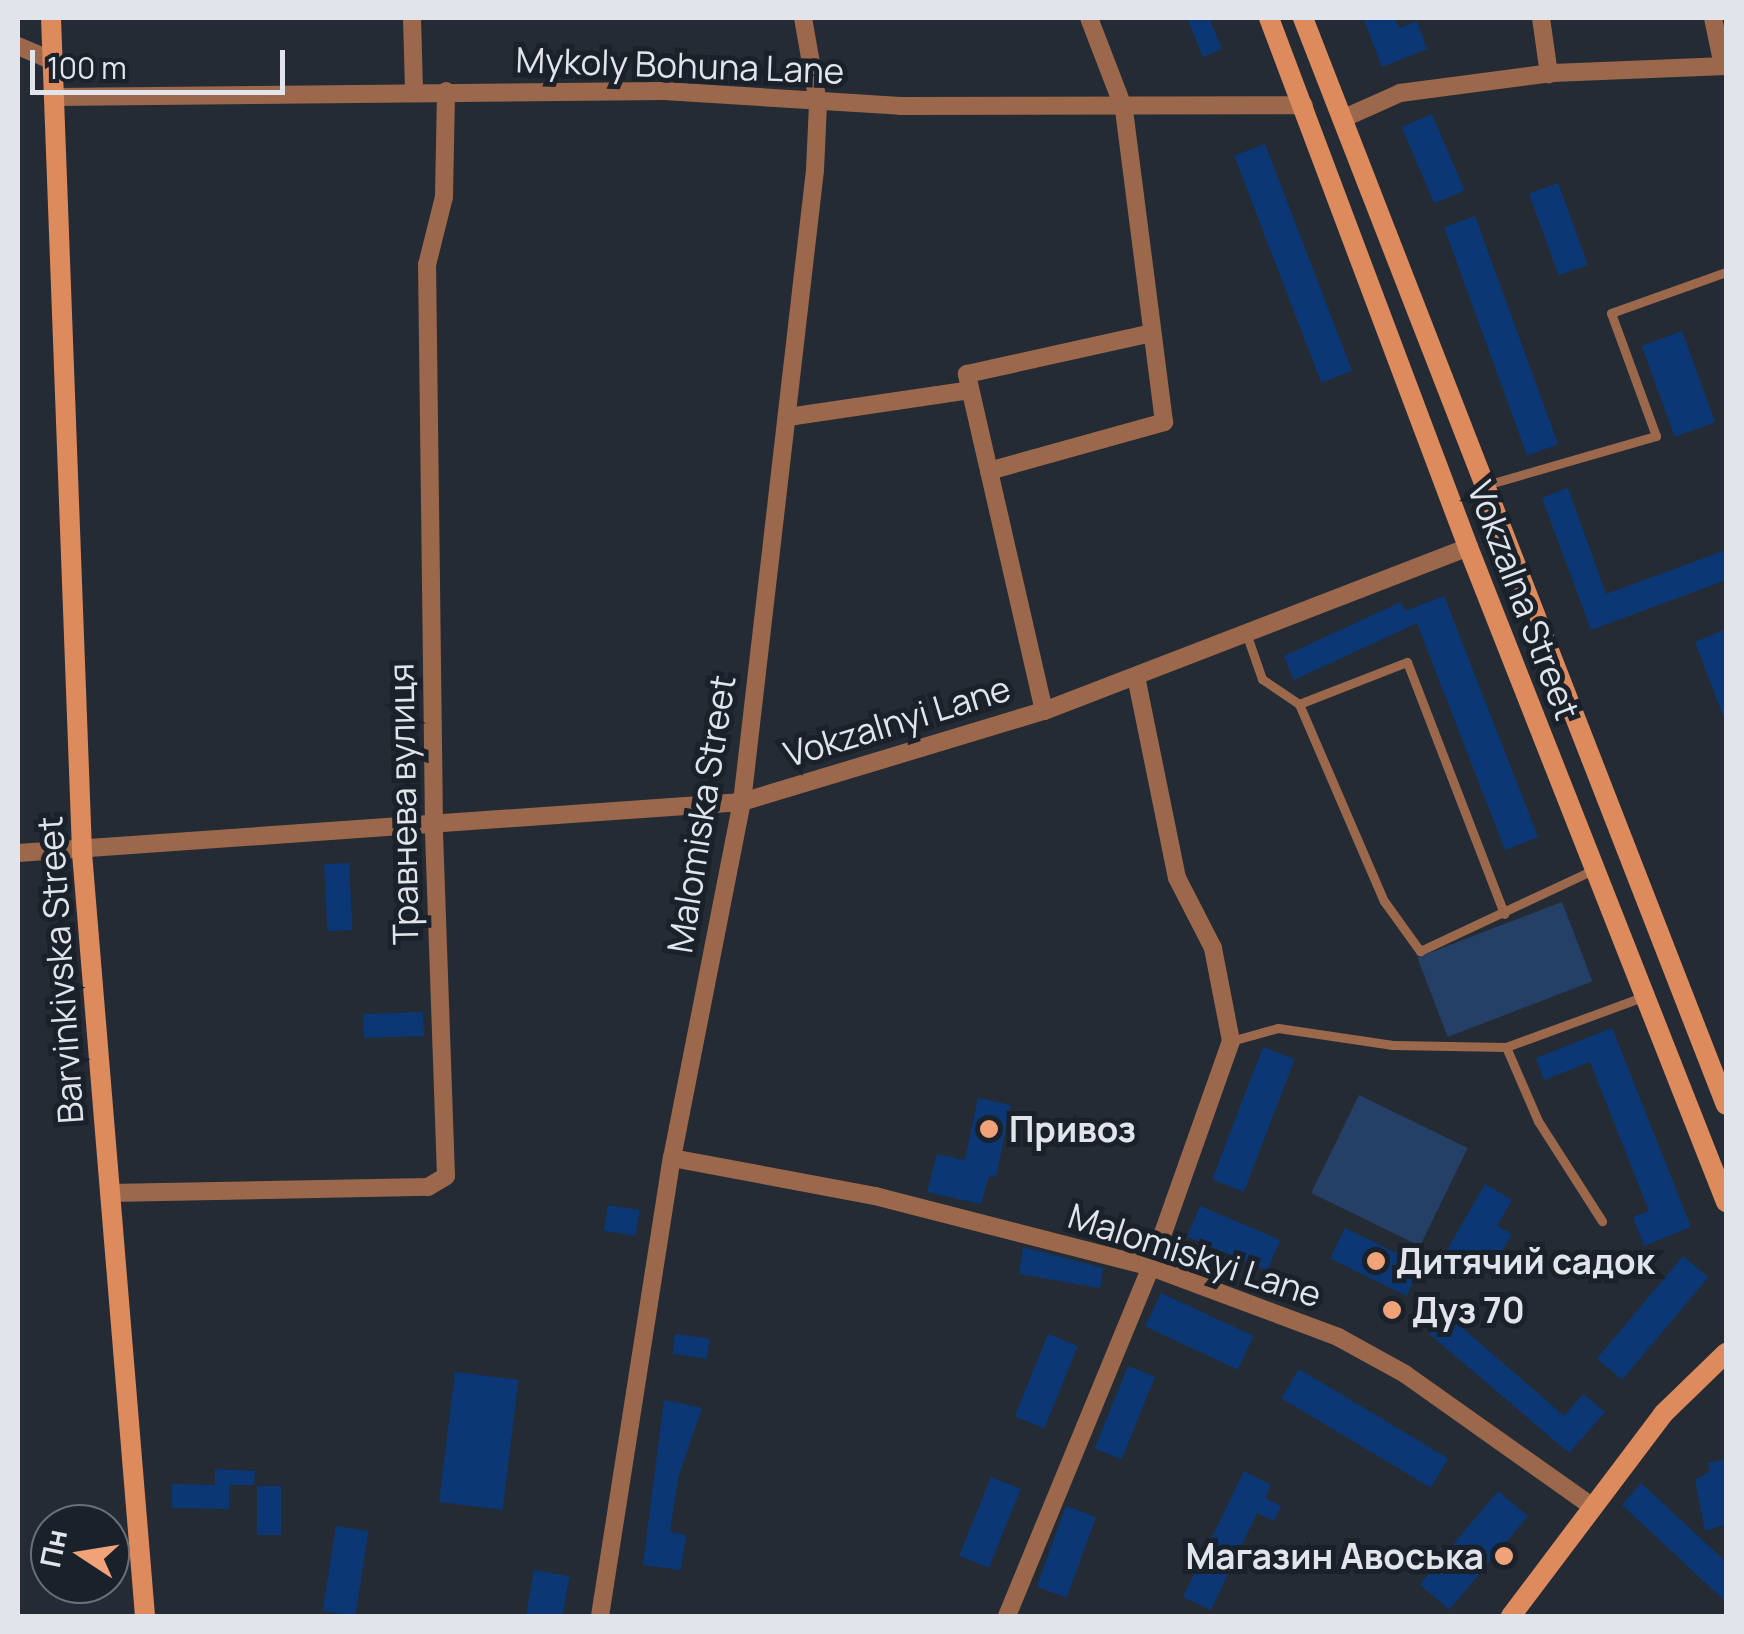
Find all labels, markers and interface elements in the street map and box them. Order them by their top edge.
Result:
scale bar [35,30,290,92]
street label: Mykoly Bohuna Lane [515,38,845,92]
text: 100 m [47,47,127,88]
street label: Vokzalna Street [1459,475,1589,725]
street label: Травнева вулиця [380,663,426,945]
street label: Vokzalnyi Lane [779,667,1015,775]
street label: Malomiska Street [658,672,744,956]
street label: Barvinkivska Street [28,815,92,1125]
place label: Привоз [1009,1108,1136,1150]
marker: Привоз [978,1118,1000,1140]
street label: Malomiskyi Lane [1063,1194,1327,1316]
place label: Дитячий садок [1396,1240,1655,1282]
marker: Дитячий садок [1365,1250,1387,1272]
place label: Дуз 70 [1412,1289,1525,1331]
marker: Дуз 70 [1381,1299,1403,1321]
north arrow [30,1504,130,1604]
text: Пн [30,1526,75,1571]
place label: Магазин Авоська [1185,1535,1484,1577]
marker: Магазин Авоська [1493,1545,1515,1567]

